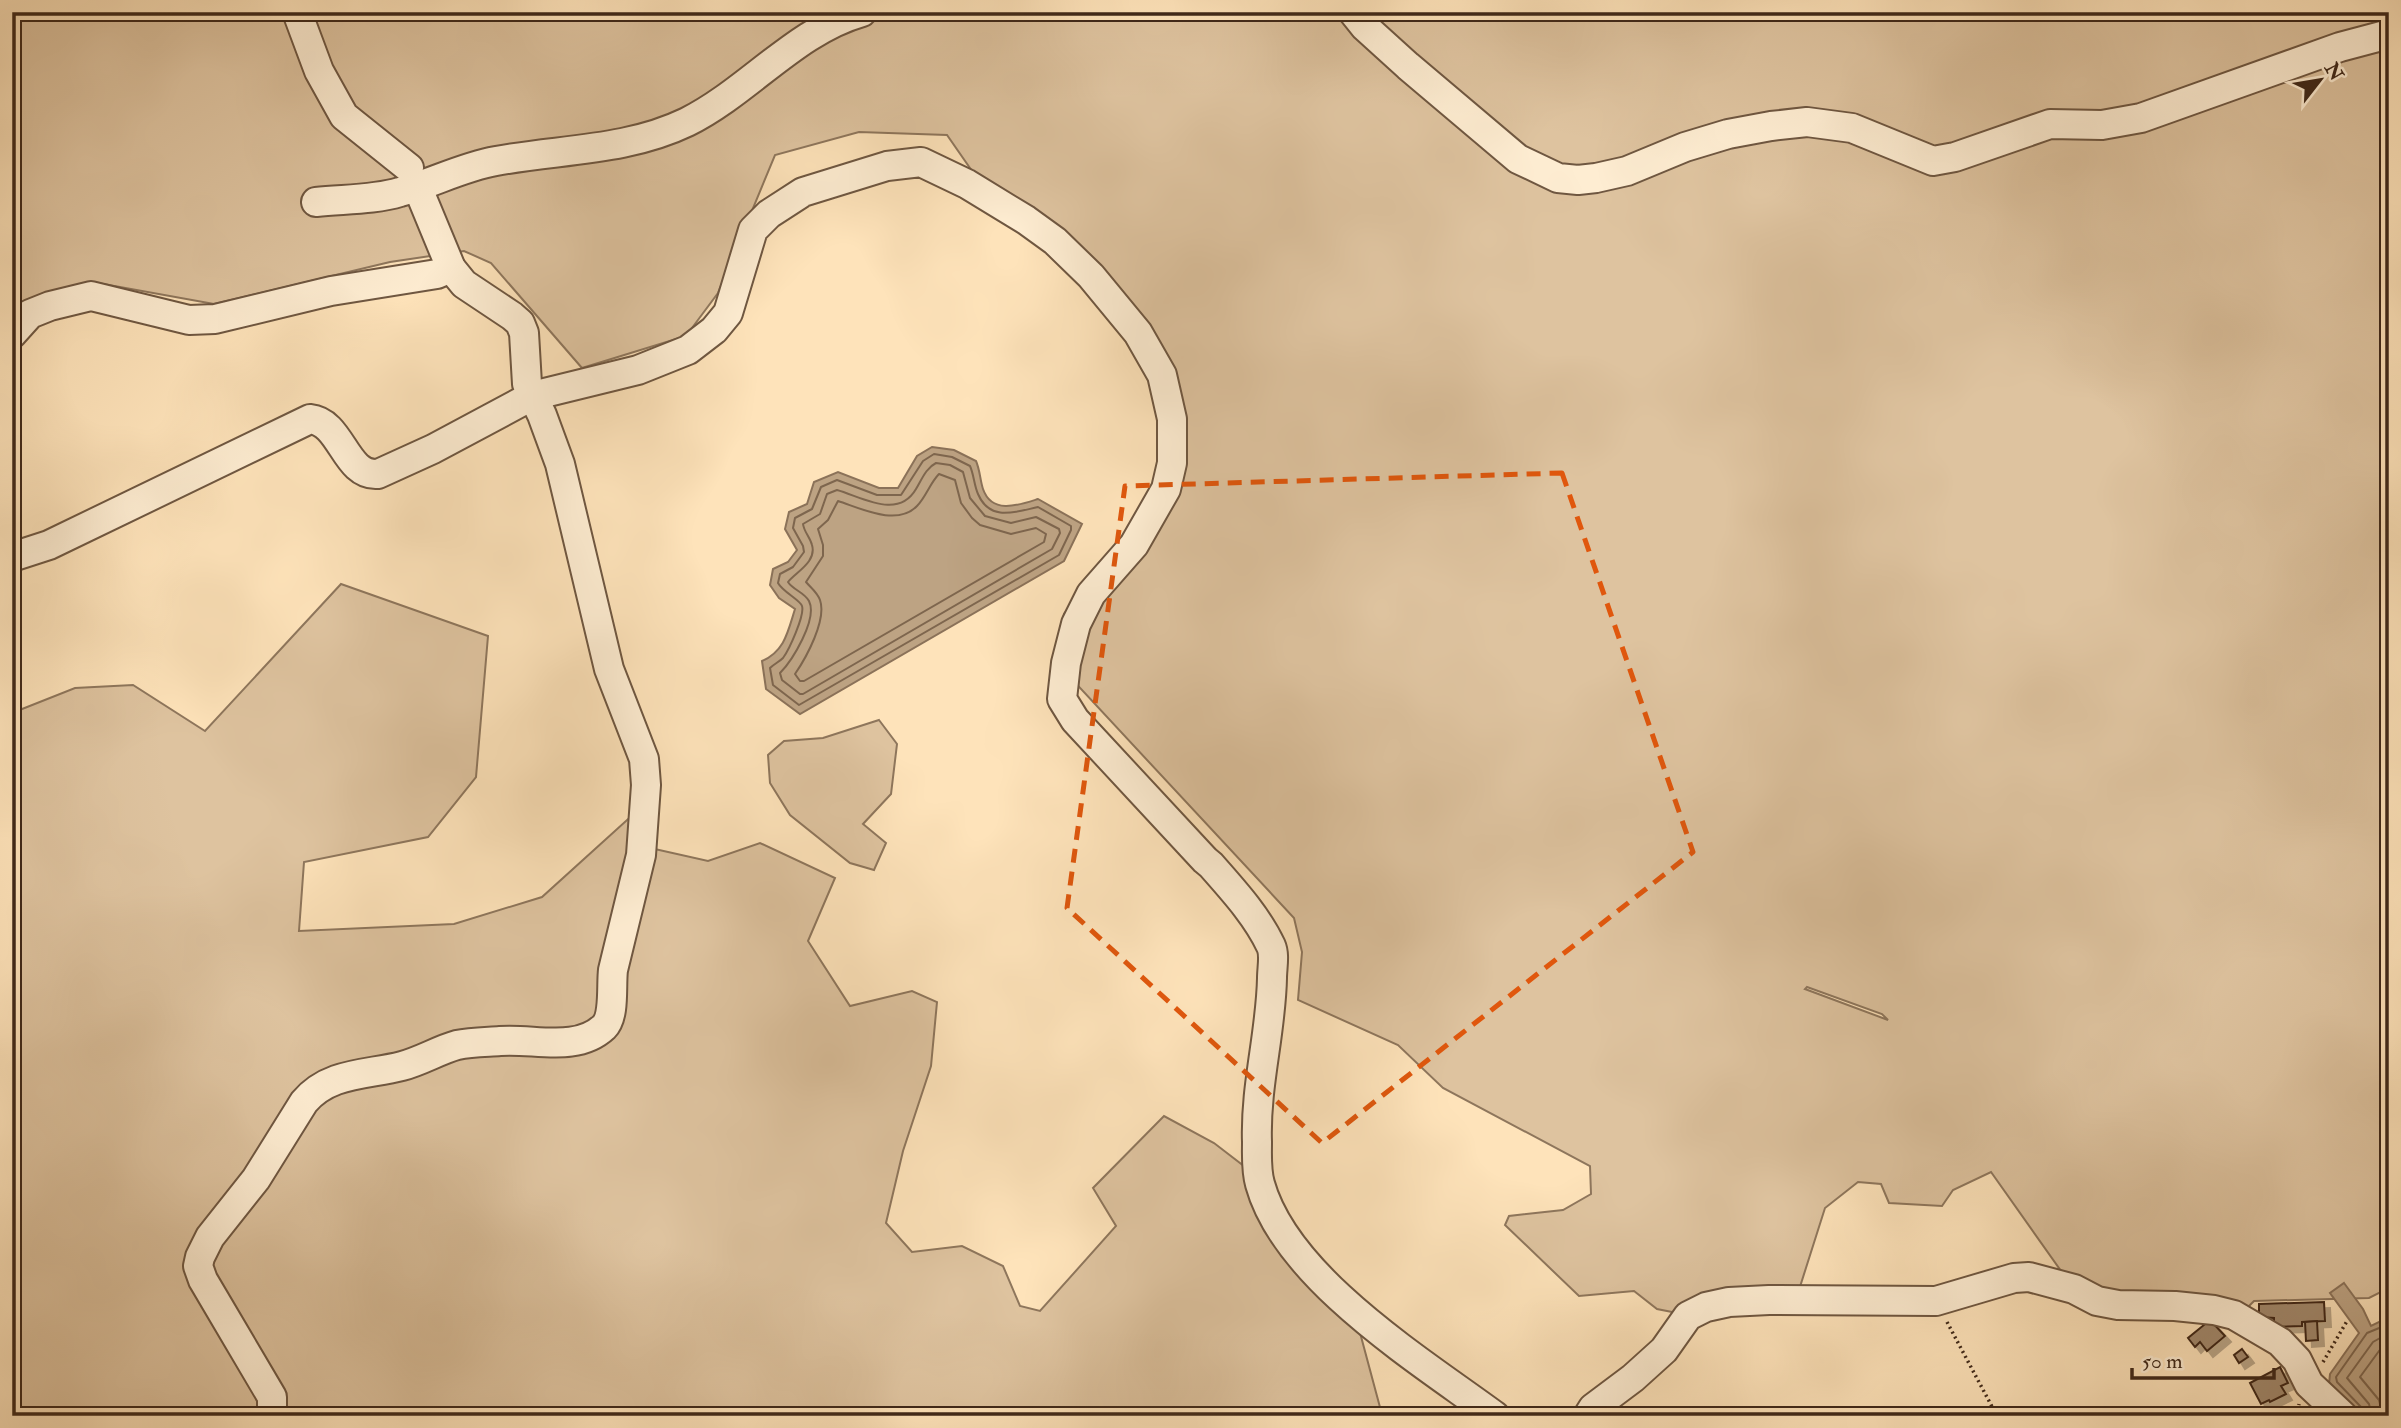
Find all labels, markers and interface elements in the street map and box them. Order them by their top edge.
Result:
north arrow [2286,46,2356,116]
text: N [2319,57,2349,86]
scale bar [2132,1337,2273,1381]
text: 50 m [2142,1348,2183,1375]

